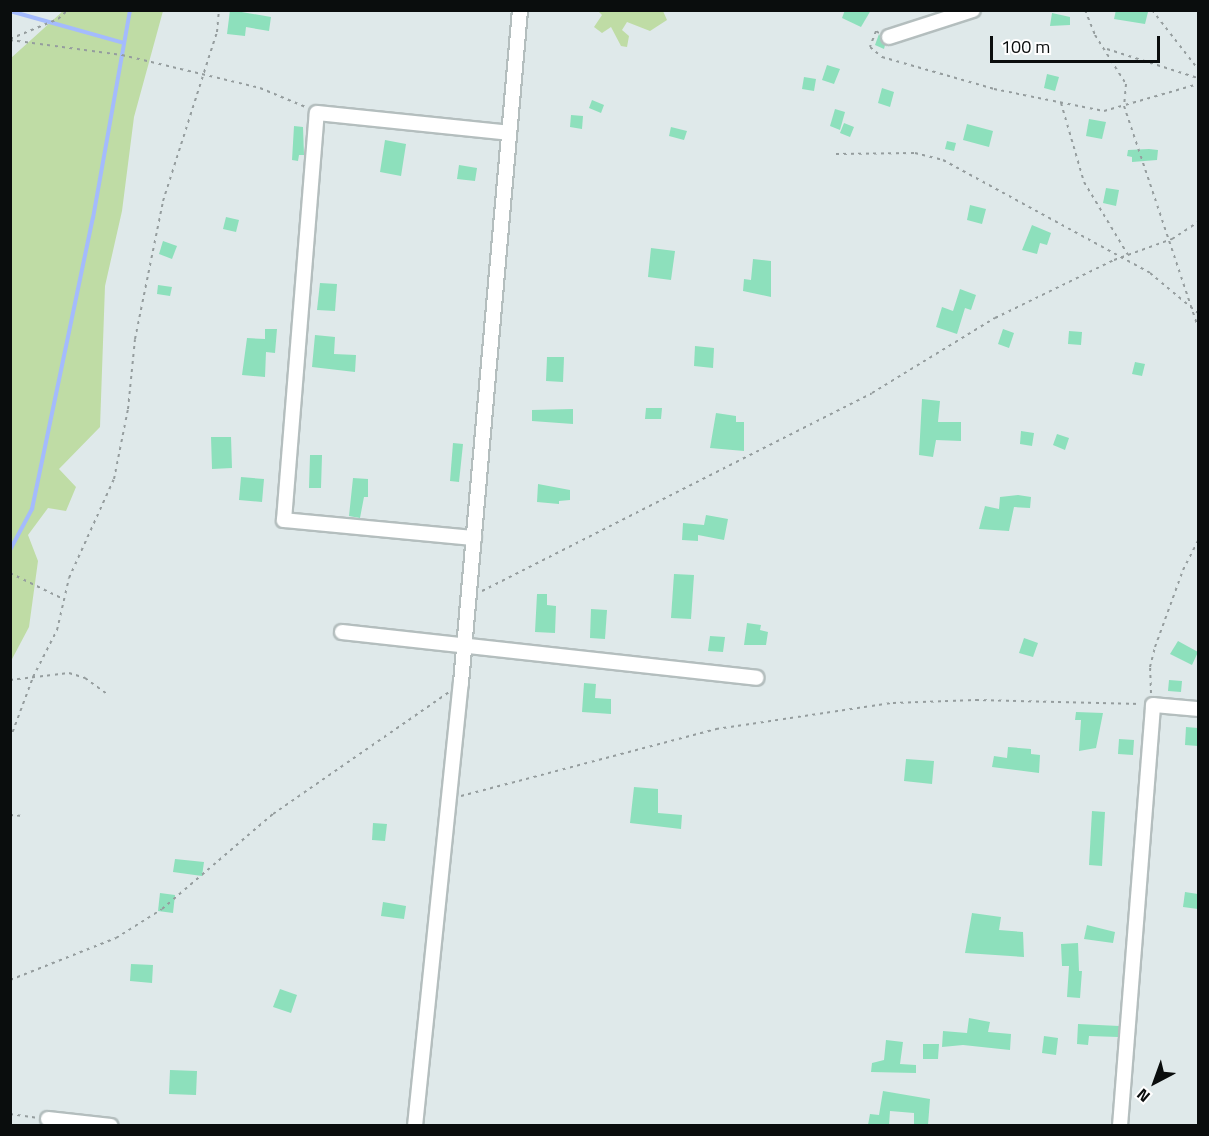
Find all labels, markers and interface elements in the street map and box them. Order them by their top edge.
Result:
scale bar [993,24,1162,62]
text: 100 m [1001,33,1050,60]
north arrow [1125,1052,1185,1112]
text: N [1131,1083,1155,1108]

